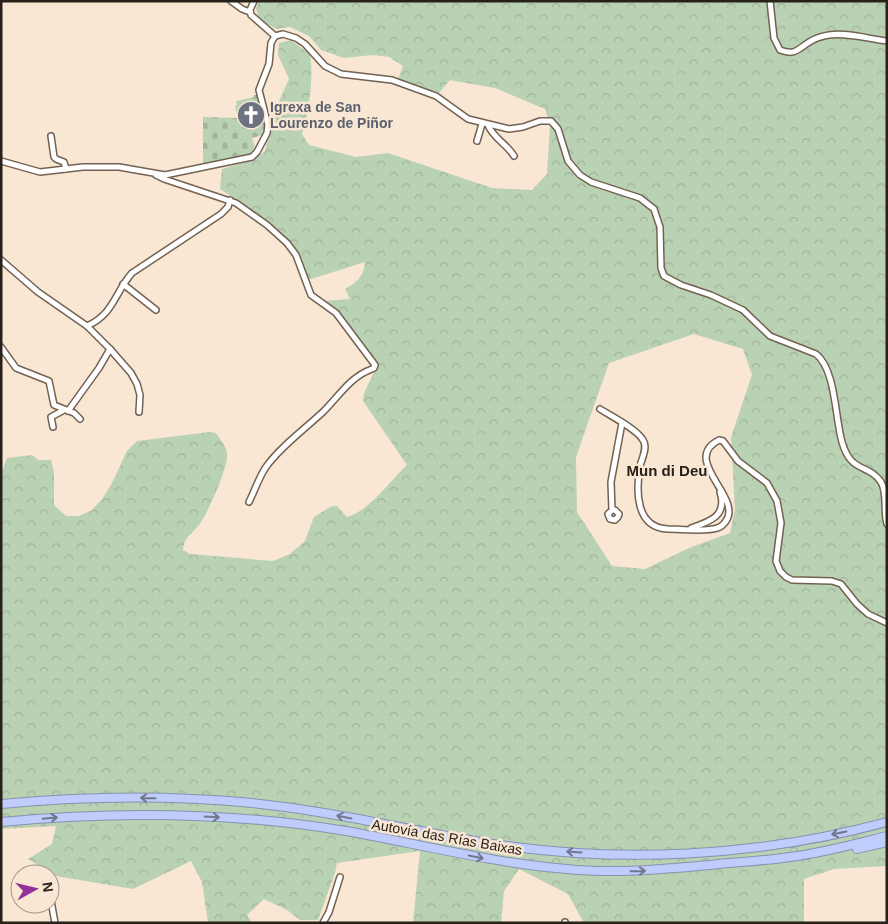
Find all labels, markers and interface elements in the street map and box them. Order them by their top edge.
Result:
place label: Igrexa de San Lourenzo de Piñor [270,99,393,131]
church icon: Igrexa de San Lourenzo de Piñor [236,100,266,130]
district label: Mun di Deu [627,462,707,479]
one-way arrow [140,793,156,802]
one-way arrow [336,811,352,821]
one-way arrow [204,812,220,821]
one-way arrow [42,813,58,823]
street label: Autovía das Rías Baixas [371,816,523,858]
one-way arrow [832,829,848,839]
one-way arrow [566,848,582,857]
one-way arrow [468,852,484,862]
north arrow [10,864,60,914]
one-way arrow [630,866,646,876]
text: N [39,881,57,893]

